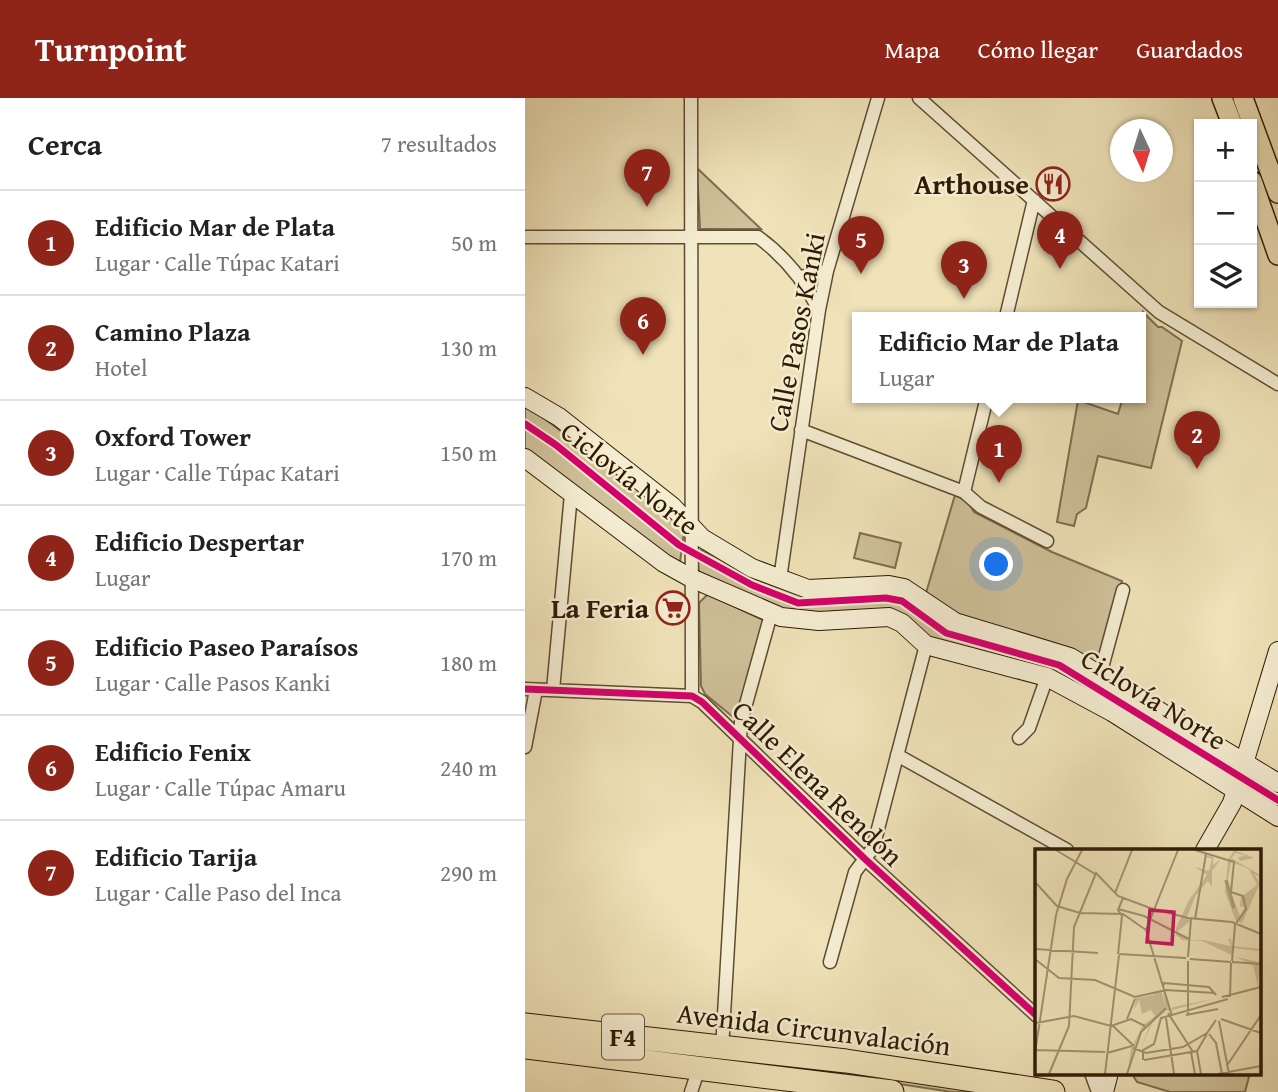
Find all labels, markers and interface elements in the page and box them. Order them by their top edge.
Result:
text: Turnpoint [35,25,187,73]
text: Mapa [884,32,940,67]
text: Cómo llegar [978,32,1098,67]
text: Guardados [1136,32,1243,67]
north arrow [1110,119,1173,182]
map controls [1194,119,1257,308]
button: + [1194,119,1257,182]
text: Cerca [28,122,102,166]
text: 7 resultados [381,127,497,160]
pin: 7 [624,149,670,207]
place label: Arthouse [914,163,1029,204]
restaurant icon: Arthouse [1034,165,1072,203]
button: − [1194,182,1257,245]
text: Edificio Mar de Plata [95,207,335,246]
pin: 4 [1037,211,1083,269]
pin: 5 [838,216,884,274]
text: 1 [45,226,57,259]
text: 50 m [451,226,497,259]
street label: Calle Pasos Kanki [756,229,835,435]
pin: 3 [941,241,987,299]
button: layers [1194,245,1257,308]
text: Lugar · Calle Túpac Katari [95,246,340,279]
pin: 6 [620,297,666,355]
text: Camino Plaza [95,312,251,351]
popup [852,312,1146,403]
text: Edificio Mar de Plata [879,322,1119,361]
text: 2 [45,331,57,364]
text: 130 m [440,331,497,364]
text: Hotel [95,351,147,384]
text: Lugar [879,361,934,394]
street label: Ciclovía Norte [553,411,708,545]
pin: 2 [1174,411,1220,469]
text: Oxford Tower [95,417,251,456]
pin: 1 [976,425,1022,483]
text: 3 [45,436,57,469]
text: 150 m [440,436,497,469]
text: Lugar · Calle Túpac Katari [95,456,340,489]
text: Edificio Despertar [95,522,304,561]
text: 4 [45,541,57,574]
text: 170 m [440,541,497,574]
your location [979,547,1013,581]
text: Lugar [95,561,150,594]
place label: La Feria [551,587,650,628]
supermarket icon: La Feria [654,589,692,627]
text: Edificio Paseo Paraísos [95,627,358,666]
street label: Ciclovía Norte [1073,637,1235,760]
text: 5 [45,646,57,679]
text: 180 m [440,646,497,679]
text: Lugar · Calle Pasos Kanki [95,666,330,699]
street label: Calle Elena Rendón [724,690,913,875]
text: Edificio Fenix [95,732,251,771]
text: 6 [45,751,57,784]
text: 240 m [440,751,497,784]
text: Lugar · Calle Túpac Amaru [95,771,346,804]
text: Edificio Tarija [95,837,257,876]
inset map [1035,849,1261,1074]
text: 7 [45,856,57,889]
text: 290 m [440,856,497,889]
text: Lugar · Calle Paso del Inca [95,876,341,909]
street label: Avenida Circunvalación [675,991,954,1066]
road number: F4 [602,1014,644,1060]

